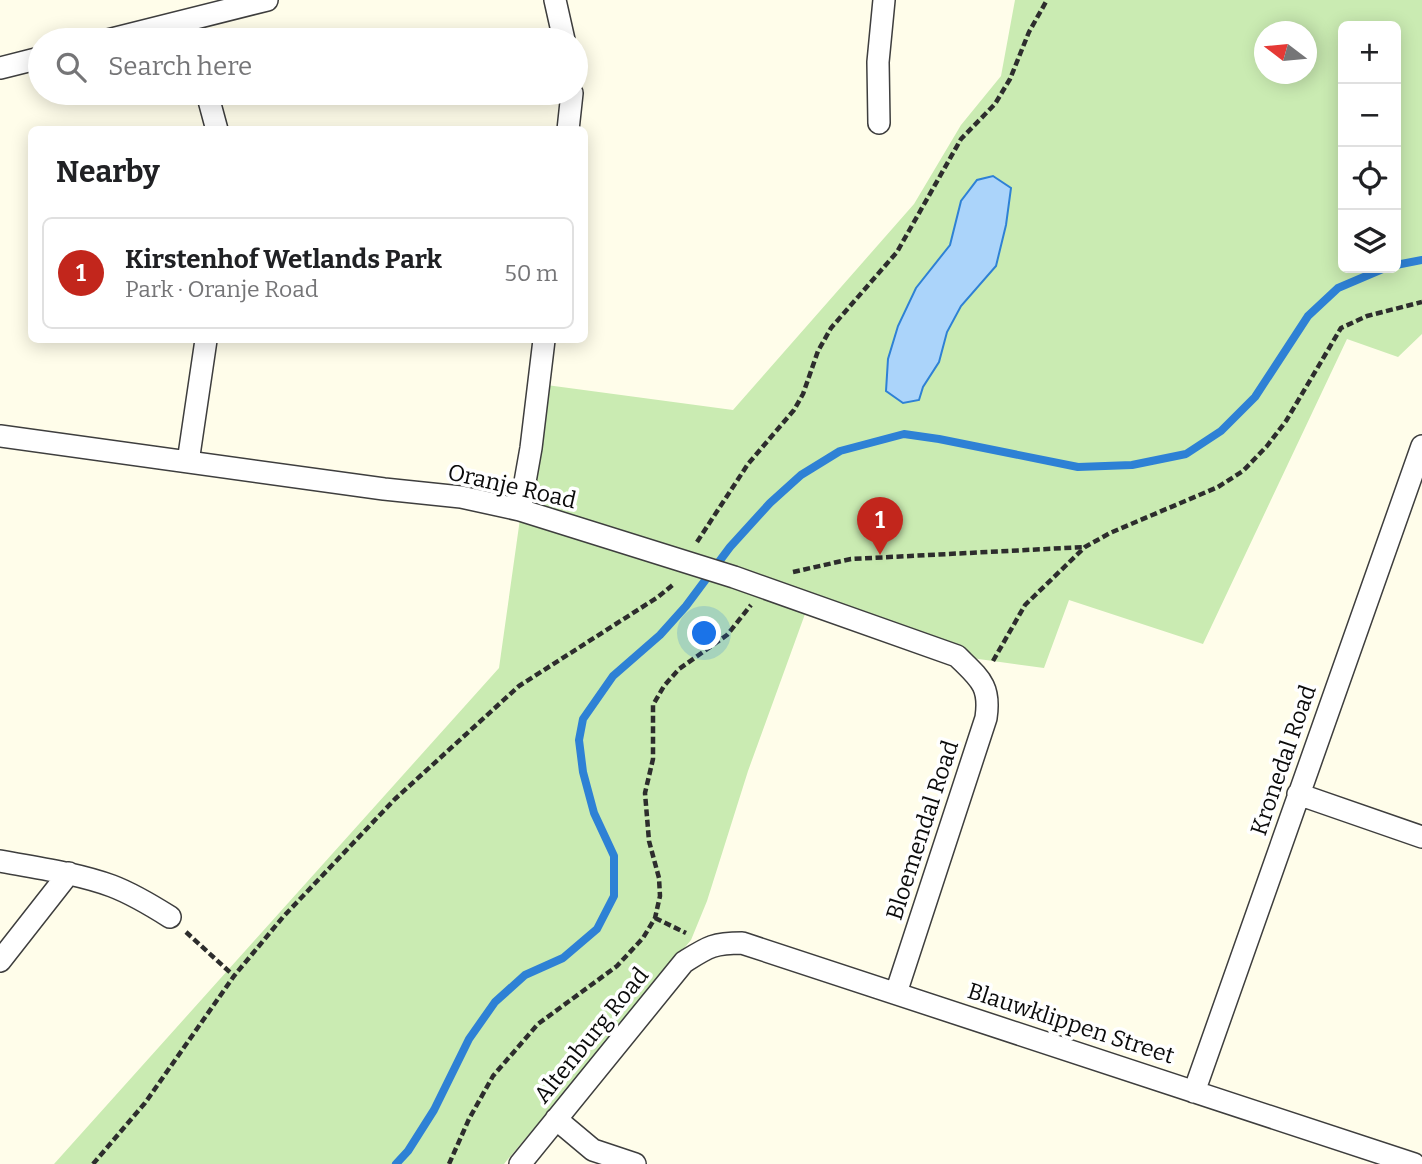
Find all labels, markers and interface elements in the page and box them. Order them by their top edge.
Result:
north arrow [1254,21,1317,84]
map controls [1338,21,1401,273]
button: + [1338,21,1401,84]
search box [28,28,588,105]
icon: search [52,48,90,86]
text: Search here [108,51,252,82]
button: − [1338,84,1401,147]
button: locate [1338,147,1401,210]
text: Nearby [56,154,160,190]
button: layers [1338,210,1401,273]
text: Kirstenhof Wetlands Park [125,244,442,275]
text: 1 [76,259,86,287]
text: 50 m [504,259,558,287]
text: Park · Oranje Road [125,275,318,303]
street label: Oranje Road [445,458,579,514]
pin: 1 [857,497,903,555]
your location [687,616,721,650]
street label: Kronedal Road [1244,681,1322,839]
street label: Bloemendal Road [880,736,964,923]
street label: Altenburg Road [528,961,655,1109]
street label: Blauwklippen Street [964,976,1178,1070]

